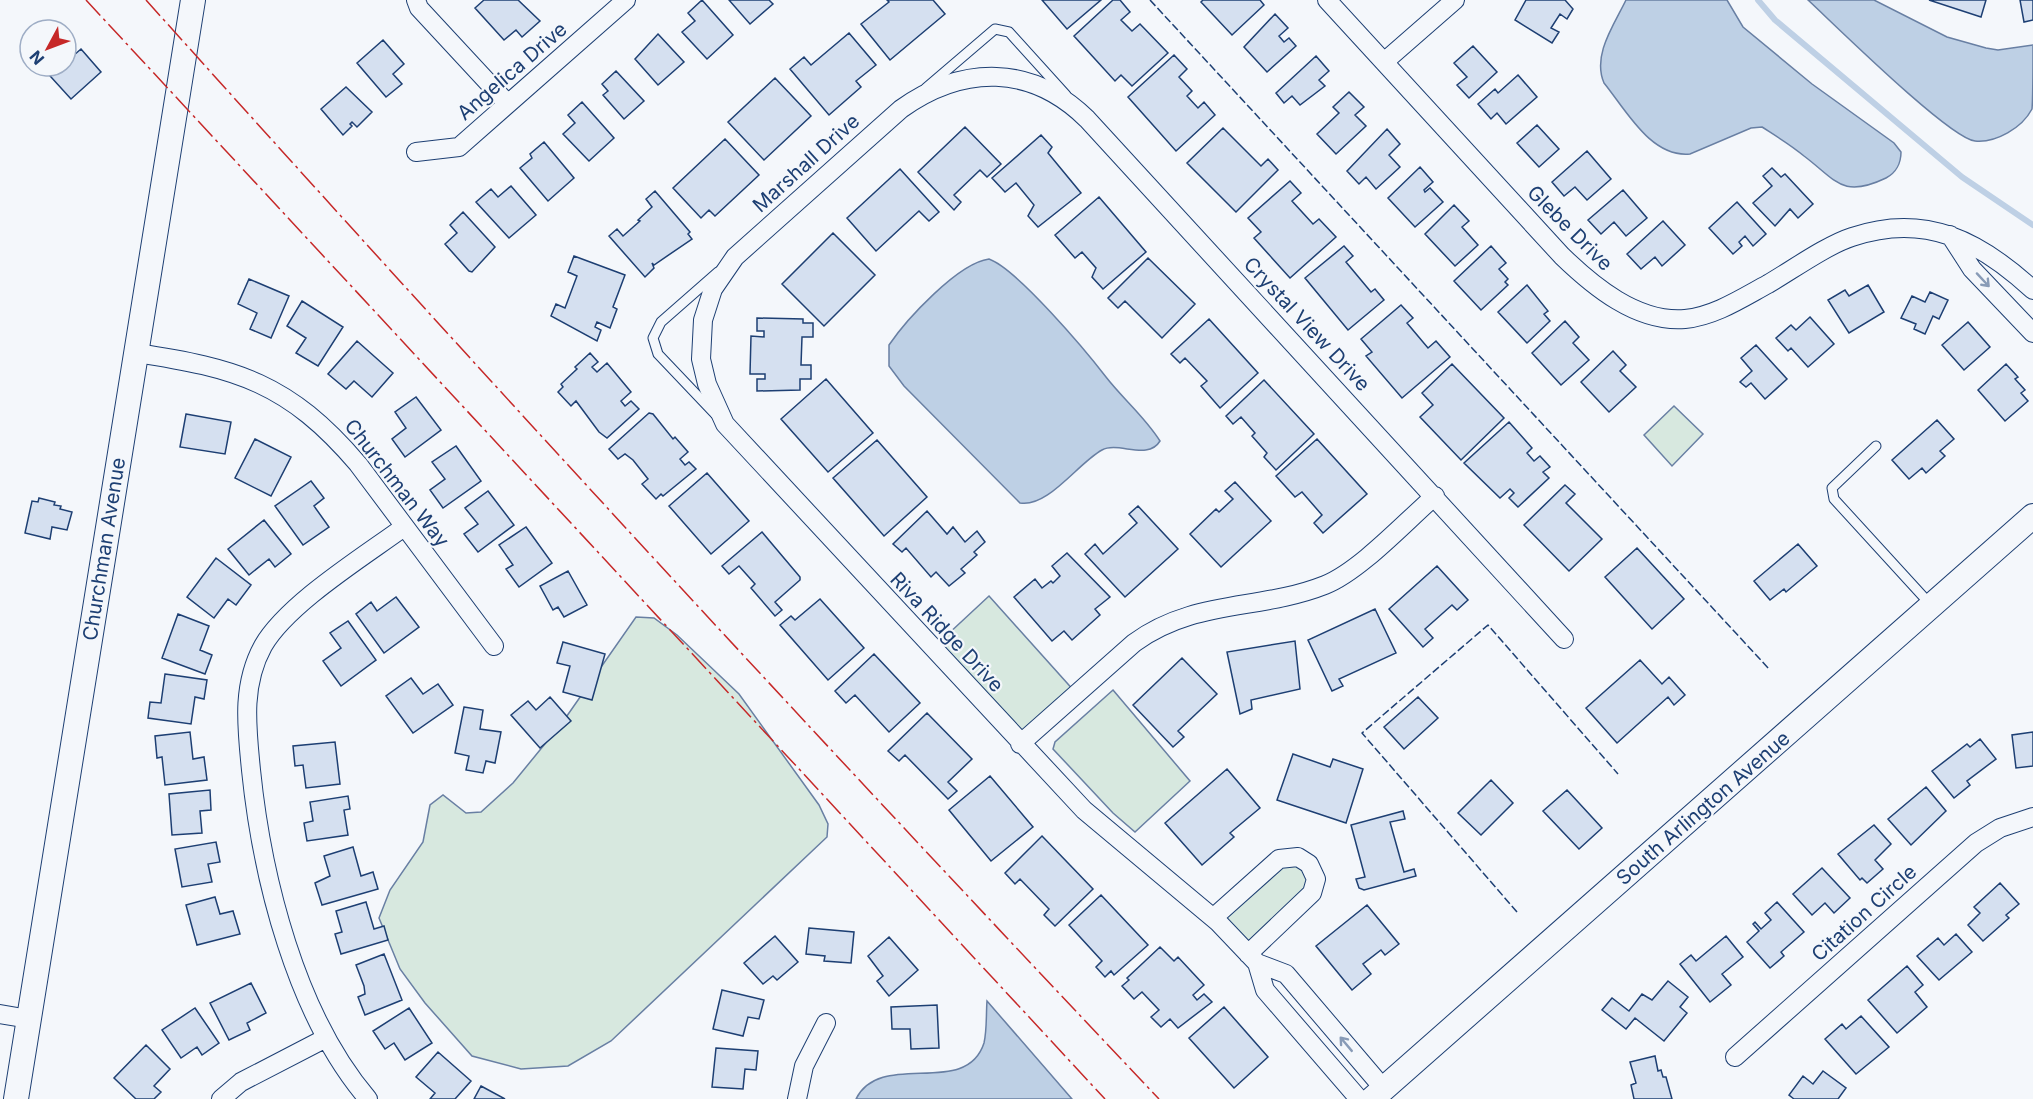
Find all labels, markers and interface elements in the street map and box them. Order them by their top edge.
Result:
street label: Angelica Drive [452,17,572,125]
north arrow [18,18,78,78]
text: N [25,47,48,69]
street label: Marshall Drive [748,109,864,217]
street label: Glebe Drive [1522,180,1618,276]
street label: Crystal View Drive [1239,252,1375,396]
one-way arrow [1976,273,1990,288]
street label: Churchman Way [340,414,454,552]
street label: Churchman Avenue [78,456,130,642]
street label: Riva Ridge Drive [885,567,1009,697]
street label: South Arlington Avenue [1611,726,1795,890]
street label: Citation Circle [1807,860,1921,966]
one-way arrow [1339,1037,1353,1052]

